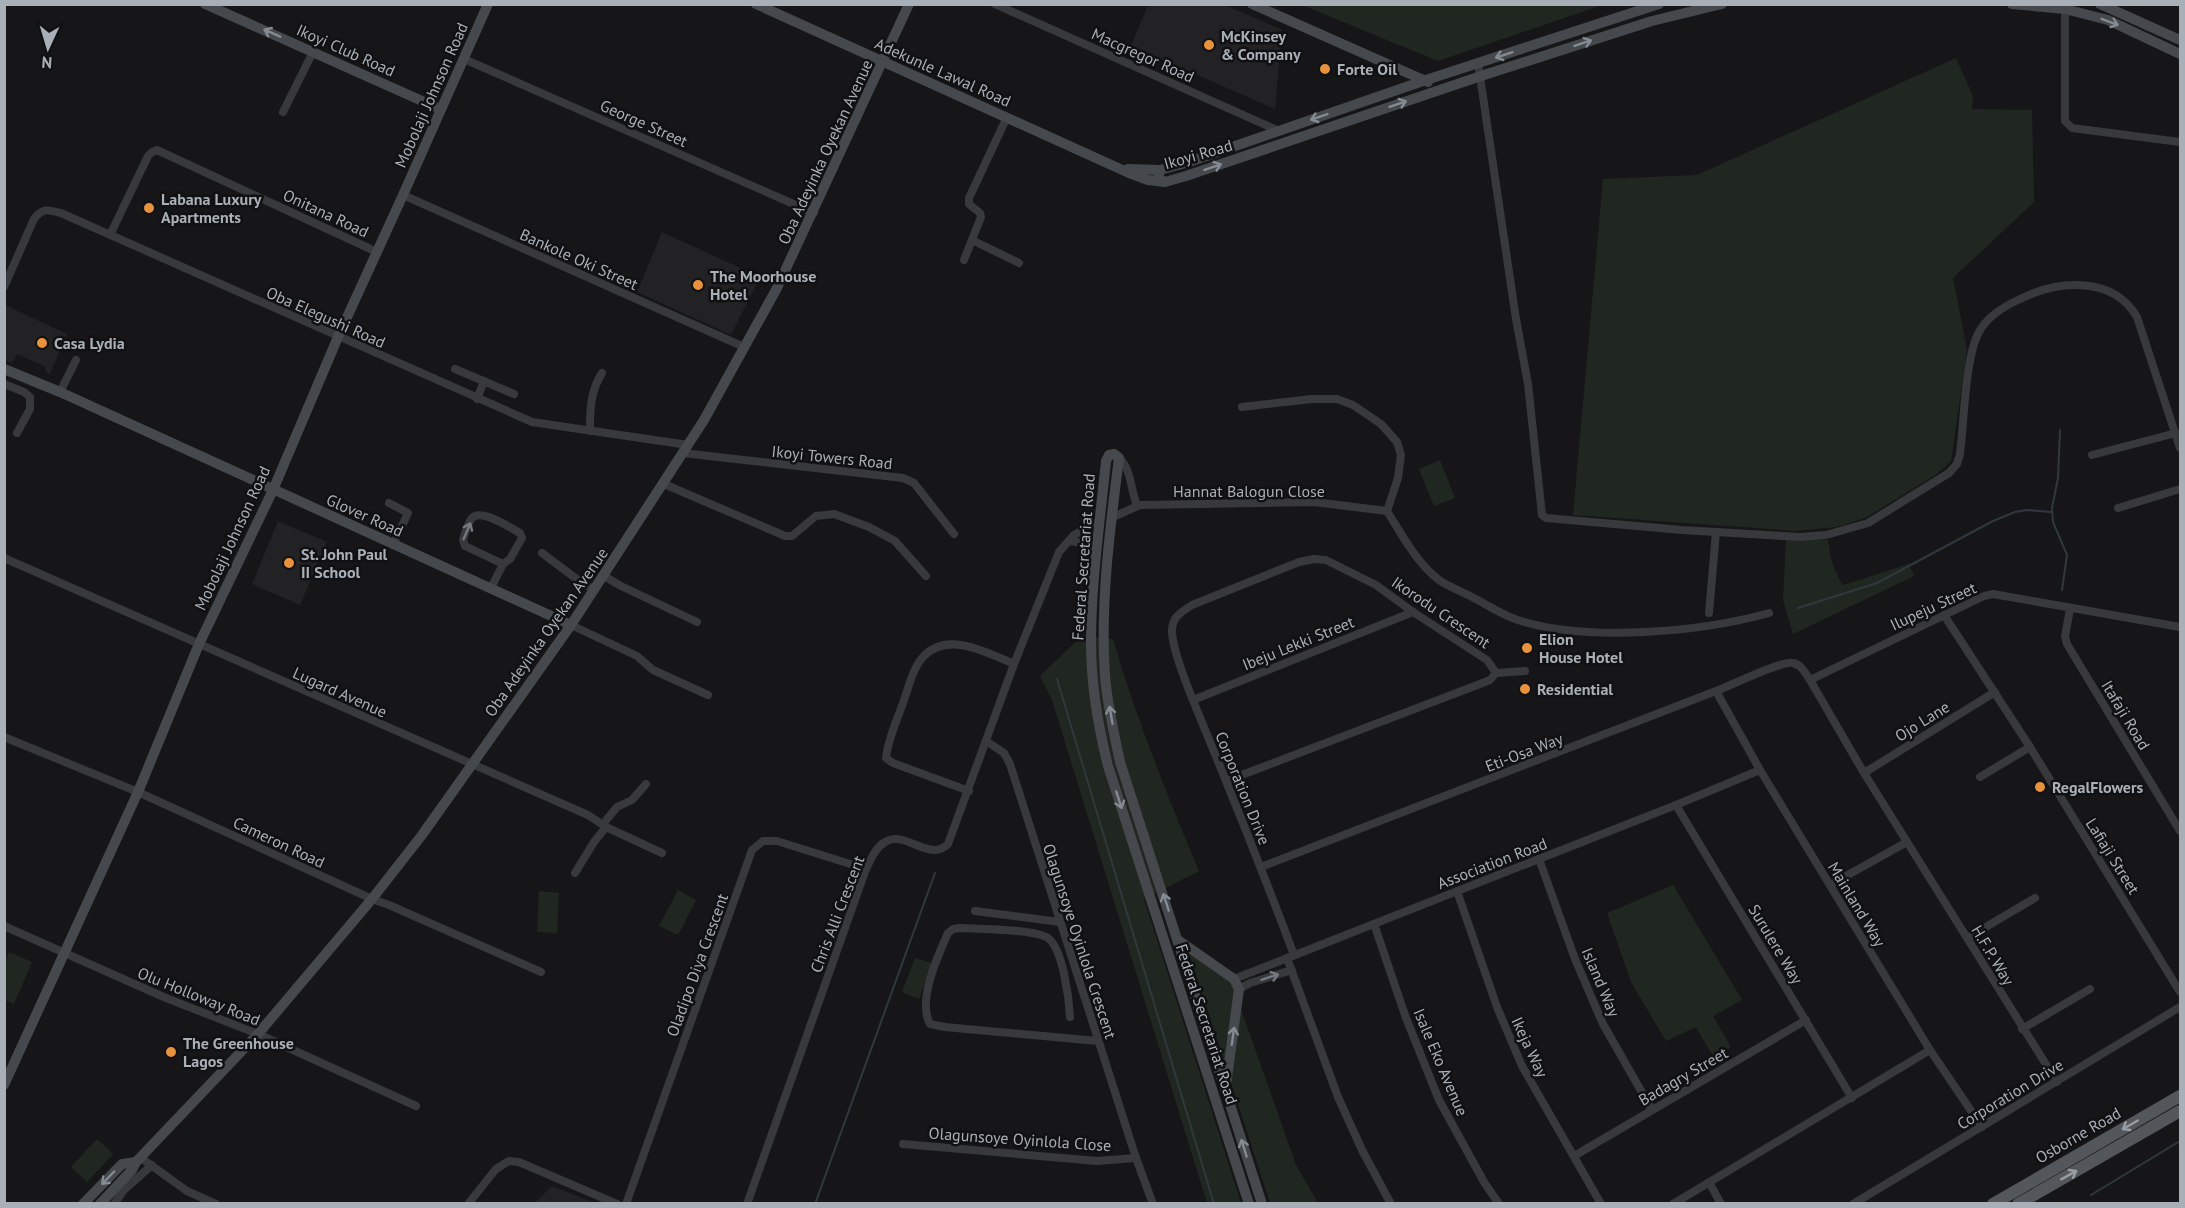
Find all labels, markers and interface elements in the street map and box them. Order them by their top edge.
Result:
one-way arrow [2101,17,2119,28]
north arrow [18,18,78,78]
street label: Ikoyi Club Road [294,19,398,81]
street label: Mobolaji Johnson Road [390,19,472,171]
street label: Macgregor Road [1089,23,1197,87]
place label: McKinsey & Company [1221,26,1301,64]
one-way arrow [263,27,281,38]
street label: Adekunle Lawal Road [872,33,1014,111]
one-way arrow [1573,37,1592,48]
marker: McKinsey & Company [1202,38,1216,52]
one-way arrow [1495,50,1514,61]
text: N [41,53,53,73]
street label: Oba Adeyinka Oyekan Avenue [773,56,877,248]
place label: Forte Oil [1337,59,1397,79]
marker: Forte Oil [1318,62,1332,76]
street label: George Street [597,95,691,151]
one-way arrow [1388,98,1406,109]
one-way arrow [1310,113,1329,124]
street label: Ikoyi Road [1161,135,1235,173]
one-way arrow [1203,160,1222,171]
street label: Onitana Road [280,184,372,242]
place label: Labana Luxury Apartments [161,189,262,227]
marker: Labana Luxury Apartments [142,201,156,215]
street label: Bankole Oki Street [517,224,642,294]
place label: The Moorhouse Hotel [710,266,816,304]
marker: The Moorhouse Hotel [691,278,705,292]
street label: Oba Elegushi Road [263,282,389,352]
place label: Casa Lydia [54,333,125,353]
marker: Casa Lydia [35,336,49,350]
street label: Ikoyi Towers Road [771,441,893,473]
street label: Mobolaji Johnson Road [190,463,274,613]
street label: Federal Secretariat Road [1067,473,1099,641]
street label: Hannat Balogun Close [1173,481,1325,501]
street label: Glover Road [323,489,407,541]
one-way arrow [462,522,473,540]
place label: St. John Paul II School [301,544,388,582]
street label: Oba Adeyinka Oyekan Avenue [480,544,612,720]
marker: St. John Paul II School [282,556,296,570]
street label: Ikorodu Crescent [1388,572,1495,653]
street label: Ilupeju Street [1887,577,1980,635]
street label: Ibeju Lekki Street [1239,611,1357,675]
place label: Elion House Hotel [1539,629,1623,667]
marker: Elion House Hotel [1520,641,1534,655]
street label: Lugard Avenue [290,662,390,722]
street label: Itafaji Road [2097,677,2155,753]
place label: Residential [1537,679,1613,699]
marker: Residential [1518,682,1532,696]
street label: Ojo Lane [1891,696,1953,746]
one-way arrow [1105,706,1116,726]
street label: Corporation Drive [1211,728,1275,848]
street label: Eti-Osa Way [1482,728,1566,776]
place label: RegalFlowers [2052,777,2144,797]
marker: RegalFlowers [2033,780,2047,794]
one-way arrow [1114,790,1125,809]
street label: Cameron Road [230,812,328,872]
street label: Lafiaji Street [2082,814,2145,898]
street label: Association Road [1434,833,1550,893]
street label: Olagunsoye Oyinlola Crescent [1039,841,1121,1042]
street label: Chris Alli Crescent [805,852,869,975]
street label: Mainland Way [1824,858,1890,951]
street label: Oladipo Diya Crescent [662,890,732,1039]
one-way arrow [1159,893,1170,912]
street label: Surulere Way [1744,900,1808,988]
street label: H.F.P. Way [1967,921,2019,989]
street label: Federal Secretariat Road [1172,941,1242,1107]
street label: Island Way [1577,944,1625,1020]
street label: Olu Holloway Road [135,962,263,1030]
one-way arrow [1260,971,1279,982]
street label: Isale Eko Avenue [1409,1005,1473,1119]
street label: Ikeja Way [1507,1014,1553,1081]
one-way arrow [1227,1026,1238,1046]
place label: The Greenhouse Lagos [183,1033,294,1071]
street label: Badagry Street [1635,1042,1732,1110]
marker: The Greenhouse Lagos [164,1045,178,1059]
street label: Corporation Drive [1953,1054,2067,1134]
street label: Osborne Road [2032,1102,2124,1168]
one-way arrow [2122,1119,2139,1131]
street label: Olagunsoye Oyinlola Close [928,1123,1112,1155]
one-way arrow [1238,1139,1249,1158]
one-way arrow [2060,1169,2077,1181]
one-way arrow [100,1171,115,1186]

